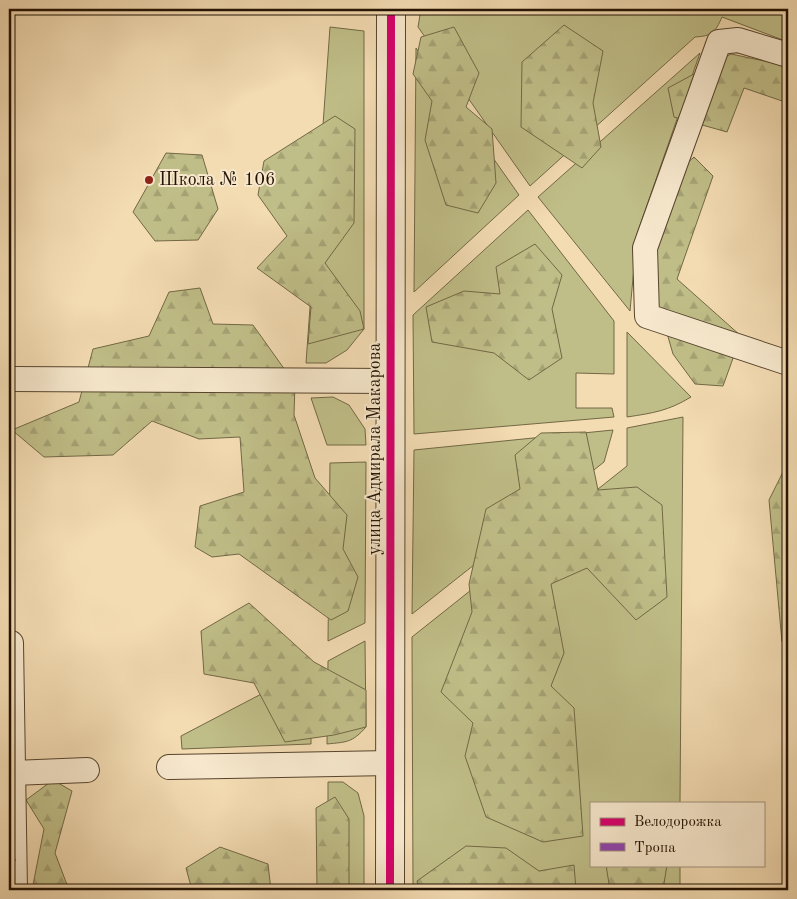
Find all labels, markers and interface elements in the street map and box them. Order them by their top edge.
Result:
place label: Школа № 106 [159,171,275,189]
marker: Школа № 106 [143,174,155,186]
street label: улица Адмирала Макарова [366,343,384,555]
legend [590,802,764,866]
text: Велодорожка [634,815,722,830]
text: Тропа [634,841,676,856]

